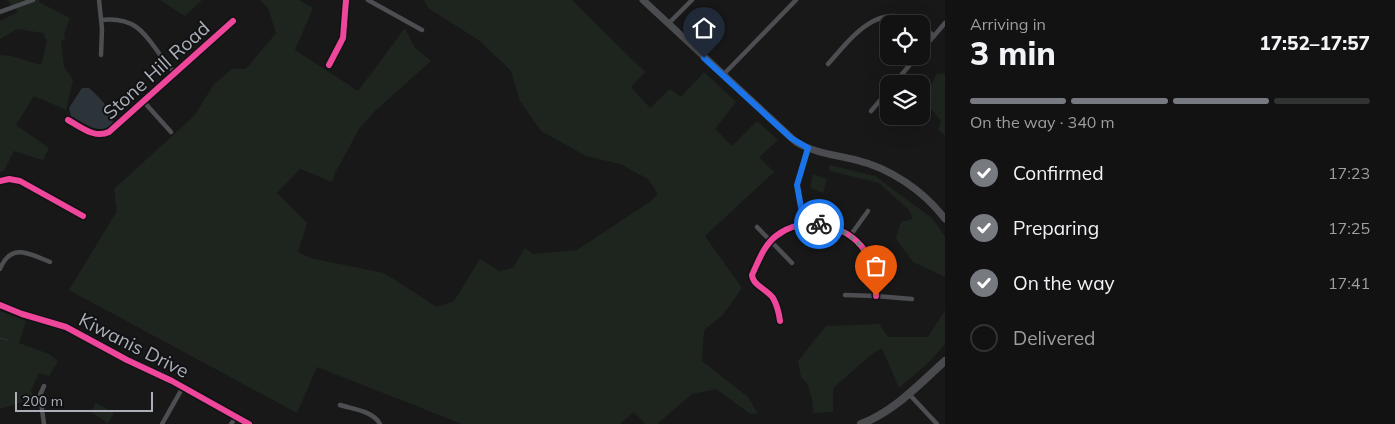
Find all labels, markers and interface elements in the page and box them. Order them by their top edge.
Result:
pin [683,7,725,58]
icon: home [690,14,718,42]
text: Arriving in [970,14,1046,34]
map controls [880,15,930,125]
button: locate [880,15,930,65]
street label: Stone Hill Road [98,16,214,124]
text: 17:52–17:57 [1259,31,1370,55]
text: 3 min [970,33,1056,73]
button: layers [880,75,930,125]
text: On the way · 340 m [970,112,1115,132]
icon: check [970,159,998,187]
text: Confirmed [1013,161,1104,185]
text: 17:23 [1328,163,1370,183]
courier [794,199,844,249]
icon: bike [805,210,833,238]
icon: check [970,214,998,242]
text: Preparing [1013,216,1099,240]
text: 17:25 [1328,218,1370,238]
pin [855,245,897,296]
icon: bag [862,252,890,280]
icon: check [970,269,998,297]
text: On the way [1013,271,1115,295]
text: 17:41 [1328,273,1370,293]
street label: Kiwanis Drive [75,307,193,383]
text: Delivered [1013,326,1095,350]
scale bar [15,389,152,412]
text: 200 m [22,392,63,410]

